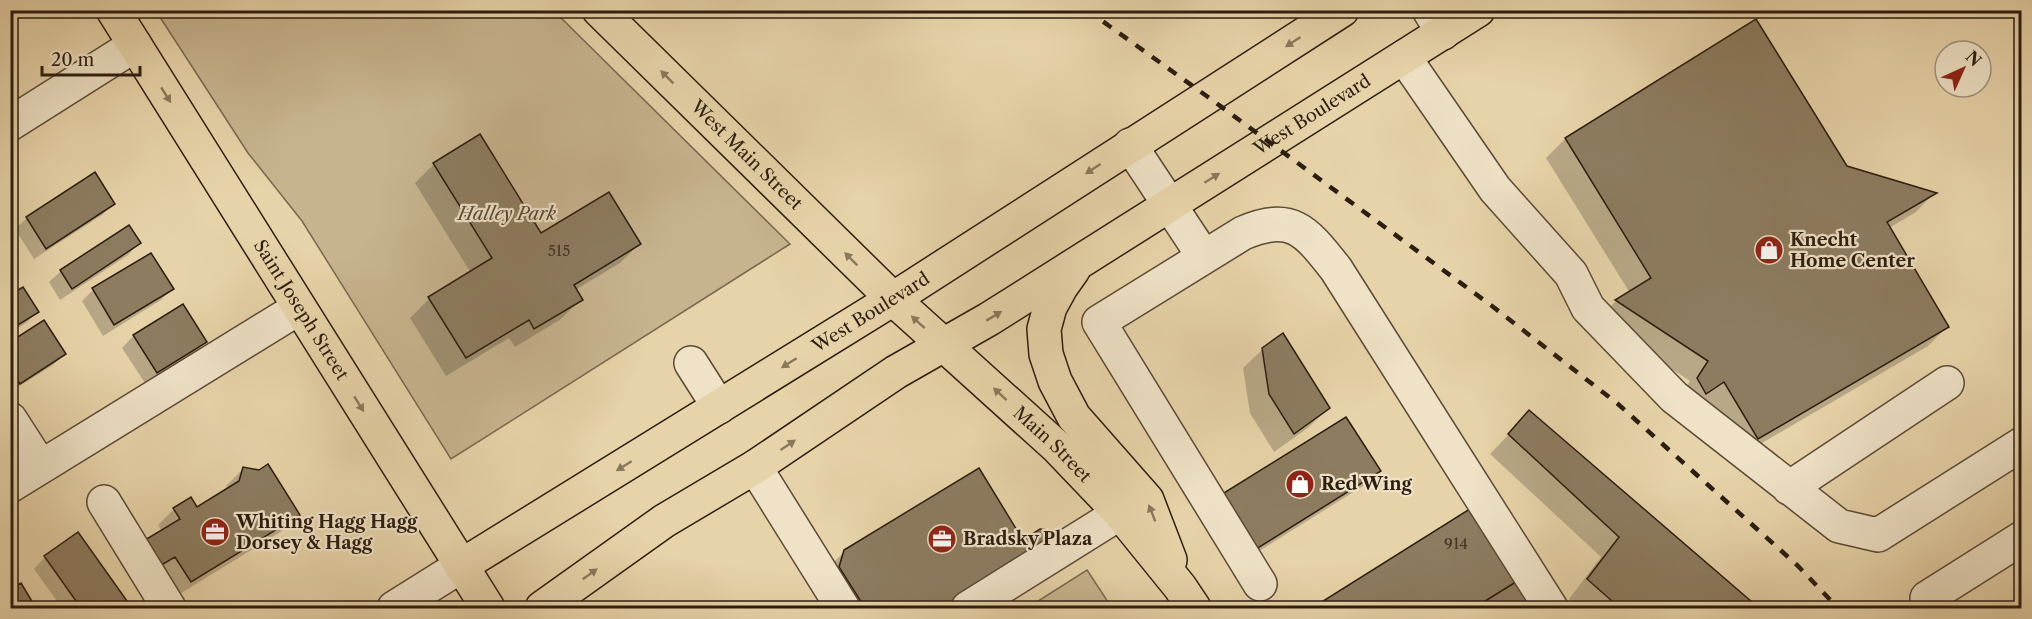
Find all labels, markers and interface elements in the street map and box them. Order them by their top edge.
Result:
one-way arrow [1285,36,1301,47]
scale bar [42,39,140,77]
north arrow [1933,39,1993,99]
text: N [1962,46,1986,70]
text: 20 m [51,49,95,71]
street label: West Boulevard [1249,70,1375,160]
one-way arrow [661,71,675,85]
one-way arrow [161,87,172,104]
street label: West Main Street [686,95,807,215]
one-way arrow [1085,164,1101,175]
one-way arrow [1204,173,1220,184]
park label: Halley Park [456,203,557,225]
place label: Knecht Home Center [1790,229,1915,272]
shop icon: Knecht Home Center [1753,234,1785,266]
street label: Saint Joseph Street [249,236,354,385]
house number: 515 [548,241,570,260]
one-way arrow [844,252,858,266]
street label: West Boulevard [807,267,934,358]
one-way arrow [986,310,1002,321]
one-way arrow [911,316,926,329]
one-way arrow [781,357,797,368]
one-way arrow [993,388,1007,402]
one-way arrow [353,395,364,412]
street label: Main Street [1009,402,1096,488]
one-way arrow [779,439,795,451]
one-way arrow [616,461,632,472]
shop icon: Red Wing [1284,468,1316,500]
place label: Red Wing [1321,473,1413,495]
one-way arrow [1146,504,1156,522]
place label: Whiting Hagg Hagg Dorsey & Hagg [235,511,418,554]
office icon: Whiting Hagg Hagg Dorsey & Hagg [199,516,231,548]
office icon: Bradsky Plaza [926,523,958,555]
place label: Bradsky Plaza [963,528,1093,550]
house number: 914 [1444,534,1468,553]
one-way arrow [582,569,597,581]

